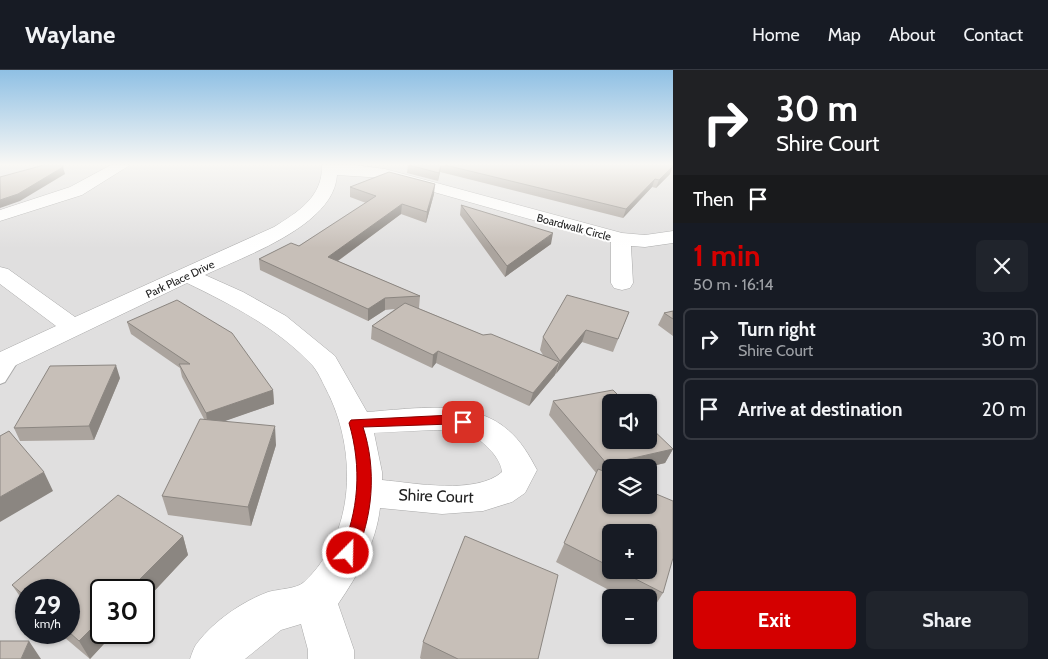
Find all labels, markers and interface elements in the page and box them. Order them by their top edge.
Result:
text: Waylane [25,20,115,49]
text: Home [752,24,800,46]
text: Map [828,24,861,46]
text: About [889,24,935,46]
text: Contact [963,24,1023,46]
text: 30 m [776,87,858,130]
icon: right [693,90,758,155]
text: Shire Court [776,130,879,157]
icon: arrive [744,185,772,213]
text: Then [693,188,734,211]
street label: Boardwalk Circle [535,210,613,244]
text: 1 min [693,237,761,274]
button: close [976,240,1028,292]
street label: Park Place Drive [143,257,217,301]
text: 50 m · 16:14 [693,275,774,294]
text: Turn right [738,318,816,341]
icon: right [695,325,723,353]
text: 30 m [982,328,1026,351]
text: Shire Court [738,341,813,360]
map controls [602,394,657,644]
button: sound [602,394,657,449]
icon: arrive [695,395,723,423]
text: Arrive at destination [738,398,902,421]
text: 20 m [982,398,1026,421]
pin [442,401,484,443]
icon: arrive [449,408,477,436]
button: layers [602,459,657,514]
street label: Shire Court [398,485,475,507]
button: + [602,524,657,579]
position arrow [321,526,373,578]
speed limit sign: 30 [90,579,155,644]
button: − [602,589,657,644]
text: 29 [34,590,61,620]
button: Exit [693,591,856,649]
button: Share [866,591,1028,649]
text: km/h [34,616,61,631]

